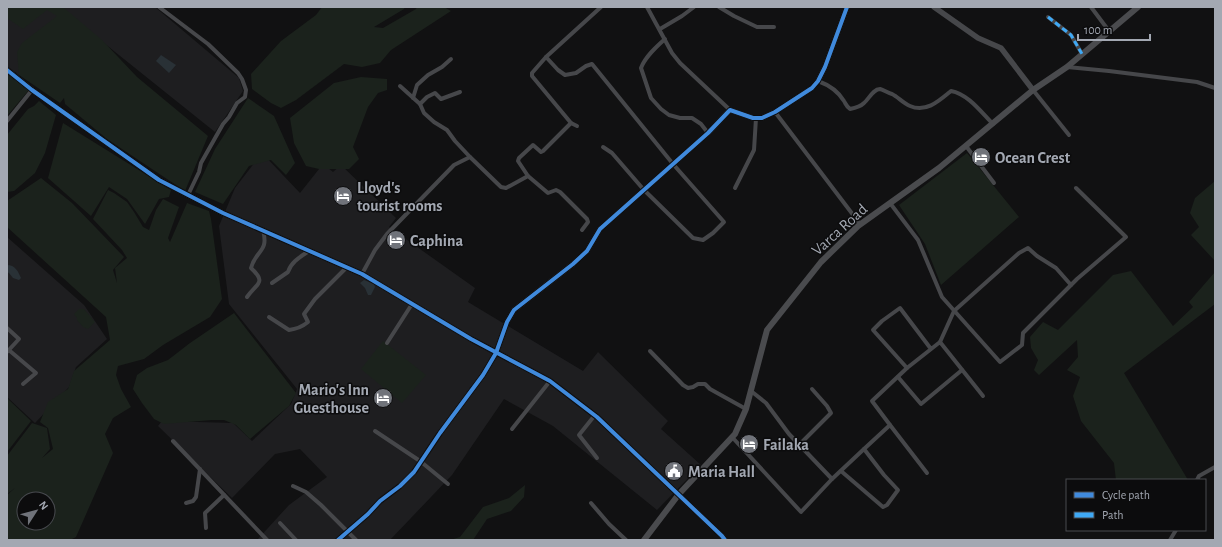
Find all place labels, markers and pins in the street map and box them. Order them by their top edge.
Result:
hotel icon: Ocean Crest [970,146,992,168]
place label: Ocean Crest [995,150,1071,166]
place label: Lloyd's tourist rooms [357,180,443,214]
hotel icon: Lloyd's tourist rooms [332,185,354,207]
hotel icon: Caphina [385,229,407,251]
place label: Caphina [410,233,463,249]
place label: Mario's Inn Guesthouse [294,382,369,416]
hotel icon: Mario's Inn Guesthouse [372,387,394,409]
hotel icon: Failaka [738,433,760,455]
place label: Failaka [763,437,809,453]
public building icon: Maria Hall [663,460,685,482]
place label: Maria Hall [688,464,755,480]

